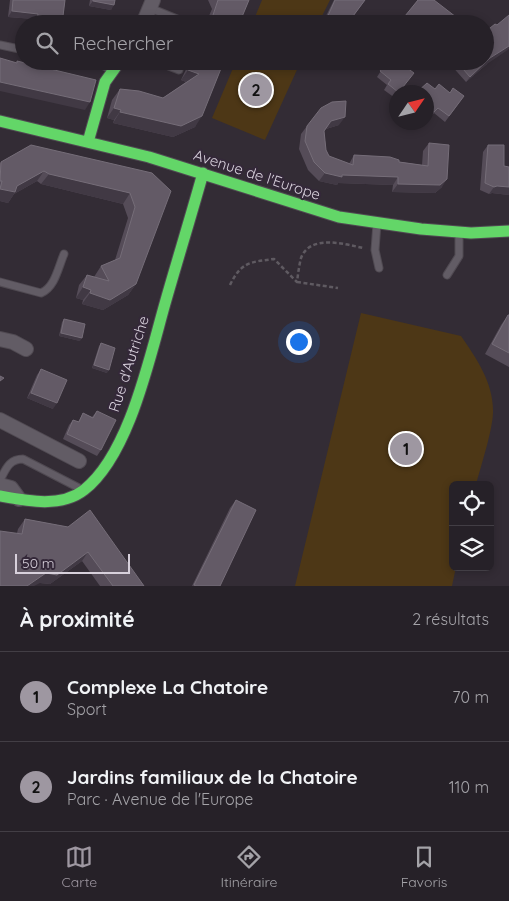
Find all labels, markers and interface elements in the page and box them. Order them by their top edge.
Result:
search box [15,15,494,70]
icon: search [33,29,61,57]
text: Rechercher [73,31,173,55]
pin: 2 [240,71,272,109]
north arrow [389,85,434,130]
street label: Avenue de l'Europe [191,145,323,204]
street label: Rue d'Autriche [104,313,153,414]
your location [286,329,312,355]
pin: 1 [390,430,422,468]
map controls [449,481,494,571]
button: locate [449,481,494,526]
button: layers [449,526,494,571]
scale bar [15,551,130,574]
text: 50 m [22,554,55,572]
text: À proximité [20,606,135,632]
text: 2 résultats [412,609,489,629]
text: Complexe La Chatoire [67,675,268,699]
text: 1 [33,687,39,707]
text: 70 m [452,687,489,707]
text: Sport [67,699,107,719]
text: Jardins familiaux de la Chatoire [67,765,358,789]
text: 2 [31,777,41,797]
text: 110 m [449,777,489,797]
text: Parc · Avenue de l'Europe [67,789,253,809]
tab: Carte [62,843,97,891]
tab: Itinéraire [220,843,277,891]
tab: Favoris [401,843,447,891]

